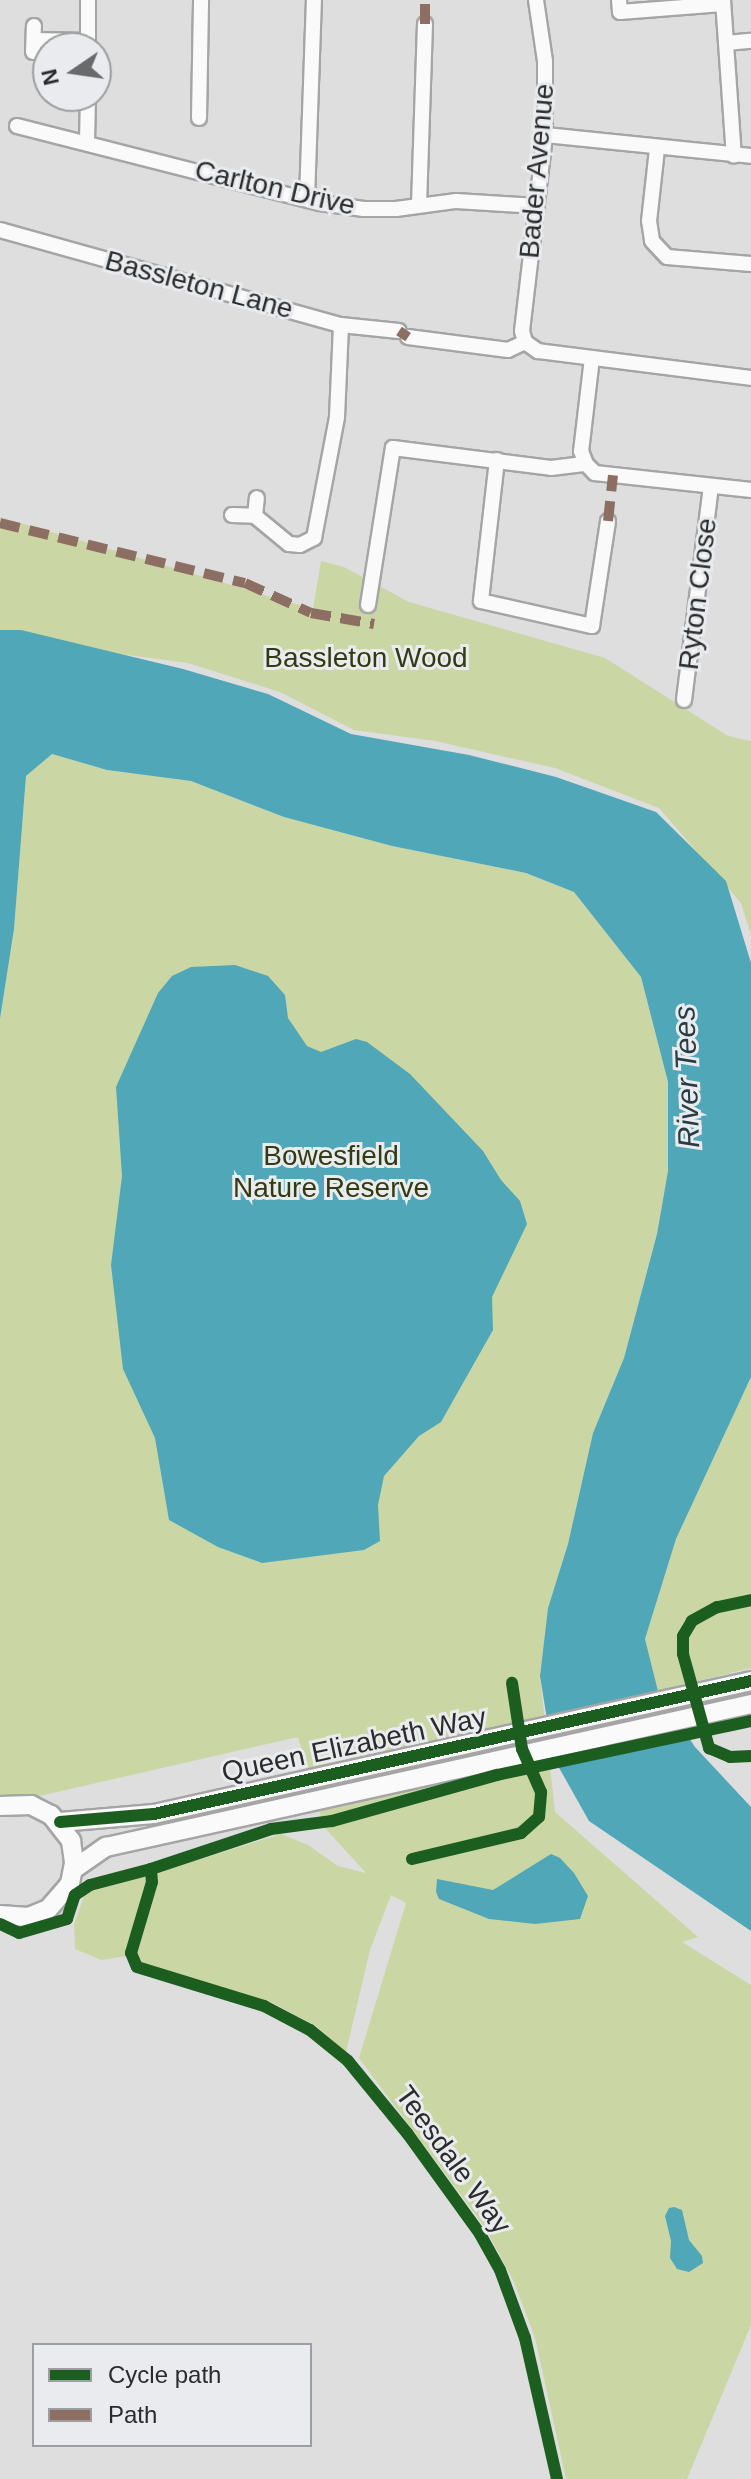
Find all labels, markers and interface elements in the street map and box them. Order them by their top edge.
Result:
north arrow [32,32,112,112]
text: N [36,67,64,88]
street label: Bader Avenue [513,81,561,261]
street label: Carlton Drive [192,153,358,223]
street label: Bassleton Lane [101,244,297,326]
street label: Ryton Close [672,516,724,672]
park label: Bassleton Wood [264,641,468,675]
water label: River Tees [667,1005,707,1149]
park label: Bowesfield Nature Reserve [233,1139,429,1205]
street label: Queen Elizabeth Way [219,1701,489,1789]
street label: Teesdale Way [388,2079,518,2241]
legend [32,2343,312,2447]
text: Cycle path [108,2361,221,2388]
text: Path [108,2401,157,2428]

